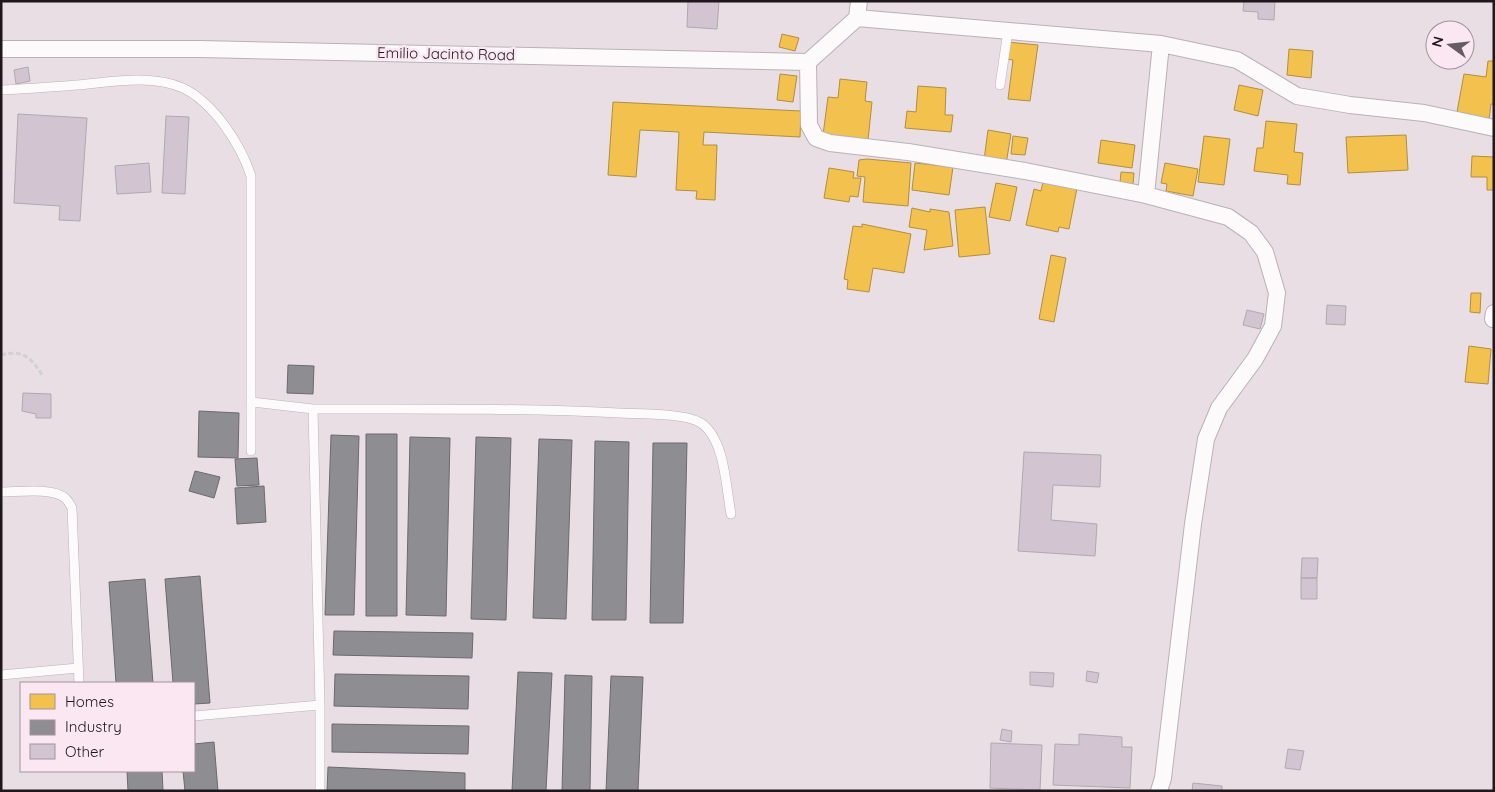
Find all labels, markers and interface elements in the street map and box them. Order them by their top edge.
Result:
north arrow [1425,20,1475,70]
text: N [1427,34,1447,49]
street label: Emilio Jacinto Road [377,43,515,64]
legend [20,682,195,772]
text: Homes [65,692,114,711]
text: Industry [65,717,122,736]
text: Other [65,742,105,761]

